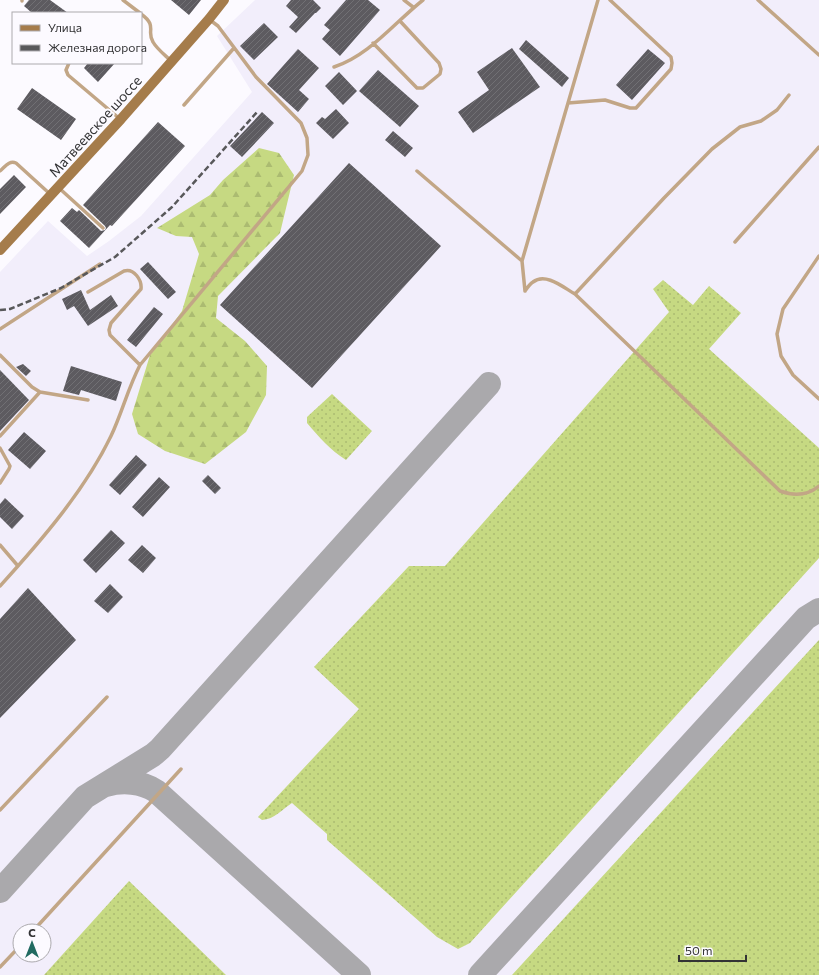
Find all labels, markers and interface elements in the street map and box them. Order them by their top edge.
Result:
legend [12,12,142,64]
text: Улица [48,20,82,34]
text: Железная дорога [48,40,147,54]
street label: Матвеевское шоссе [45,72,145,180]
north arrow [12,923,52,963]
text: С [28,926,36,939]
scale bar [679,937,746,963]
text: 50 m [685,943,713,957]

